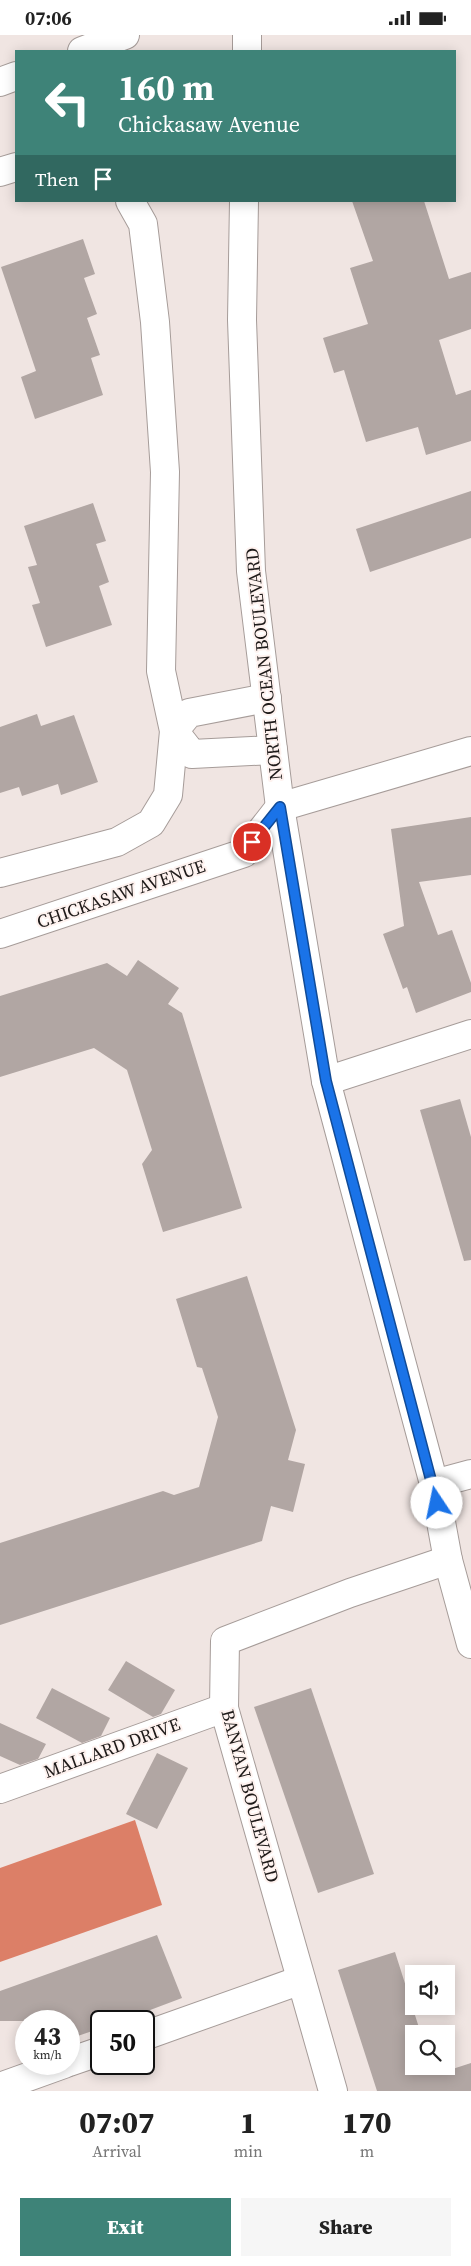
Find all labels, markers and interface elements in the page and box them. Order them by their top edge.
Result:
text: 07:06 [25,5,72,31]
text: 160 m [118,64,214,112]
icon: left [35,70,100,135]
text: Chickasaw Avenue [118,109,300,139]
icon: arrive [89,165,117,193]
text: Then [35,166,79,192]
street label: NORTH OCEAN BOULEVARD [239,547,288,781]
pin [231,821,273,863]
icon: arrive [238,828,266,856]
street label: CHICKASAW AVENUE [33,853,209,934]
position arrow [410,1476,462,1528]
street label: BANYAN BOULEVARD [215,1707,286,1885]
street label: MALLARD DRIVE [40,1711,184,1784]
map controls [405,1965,455,2075]
button: sound [405,1965,455,2015]
speed limit sign: 50 [90,2010,155,2075]
text: 43 [34,2019,61,2053]
button: search [405,2025,455,2075]
text: km/h [33,2047,62,2063]
text: 07:07 [79,2102,154,2143]
text: 1 [240,2102,257,2143]
text: 170 [342,2102,392,2143]
text: Arrival [92,2140,142,2162]
text: min [234,2140,263,2162]
text: m [360,2140,374,2162]
button: Exit [20,2198,231,2256]
button: Share [241,2198,451,2256]

